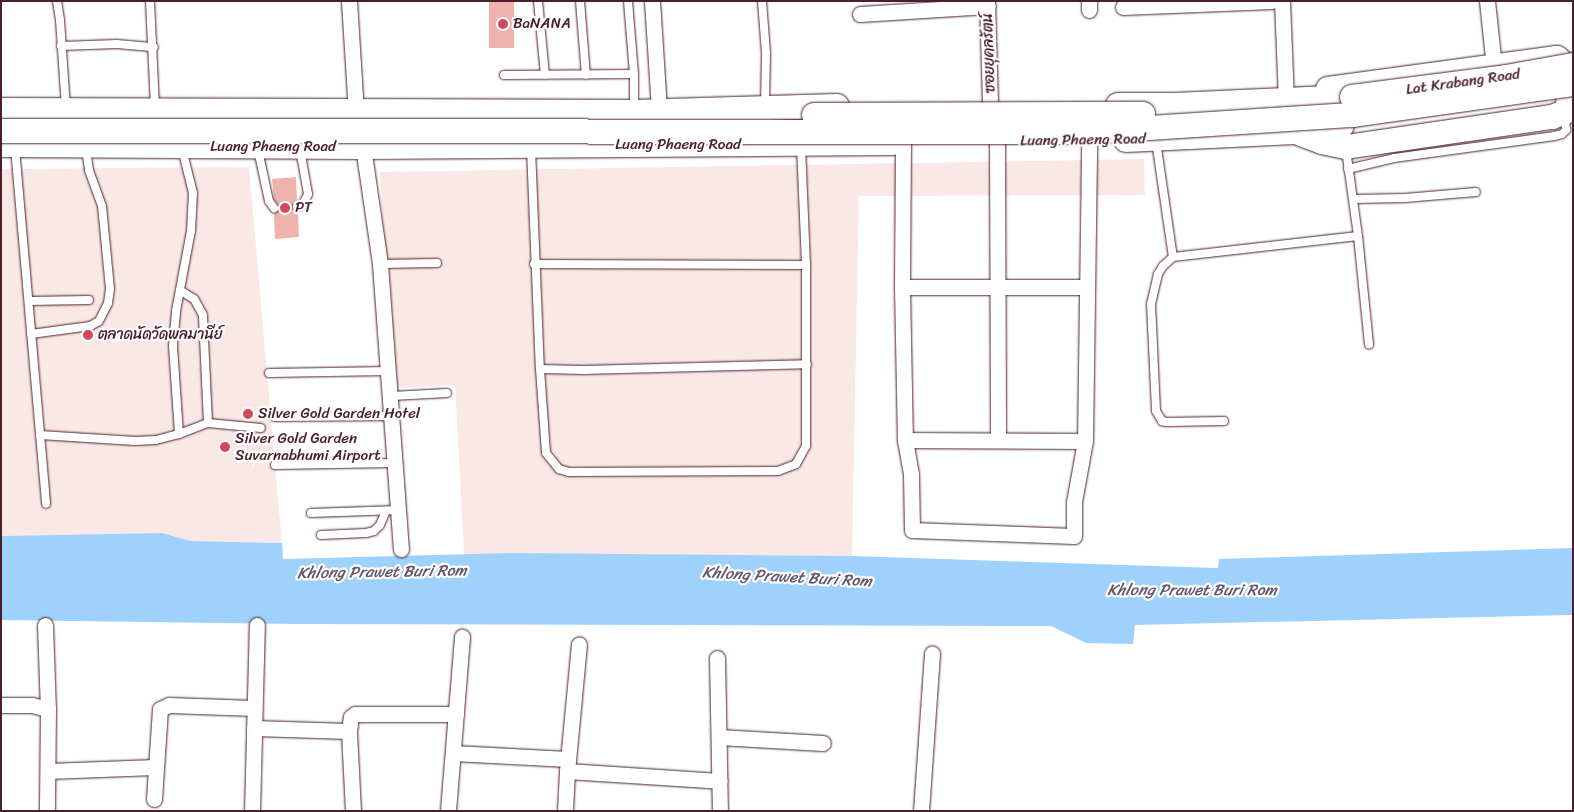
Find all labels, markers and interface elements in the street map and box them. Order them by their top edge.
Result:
street label: ซอยยุคลรัตน์ [979,13,999,93]
place label: BaNANA [513,15,571,33]
marker: BaNANA [497,18,509,30]
street label: Lat Krabang Road [1405,65,1521,99]
street label: Luang Phaeng Road [1020,130,1146,150]
street label: Luang Phaeng Road [615,136,741,154]
street label: Luang Phaeng Road [210,138,336,156]
place label: PT [295,199,312,217]
marker: PT [279,202,291,214]
place label: ตลาดนัดวัดพลมานีย์ [98,326,223,344]
marker: ตลาดนัดวัดพลมานีย์ [82,329,94,341]
place label: Silver Gold Garden Hotel [258,405,421,423]
marker: Silver Gold Garden Hotel [242,408,254,420]
place label: Silver Gold Garden Suvarnabhumi Airport [235,429,381,464]
marker: Silver Gold Garden Suvarnabhumi Airport [219,441,231,453]
water label: Khlong Prawet Buri Rom [297,561,467,583]
water label: Khlong Prawet Buri Rom [702,563,872,591]
water label: Khlong Prawet Buri Rom [1107,580,1277,600]

